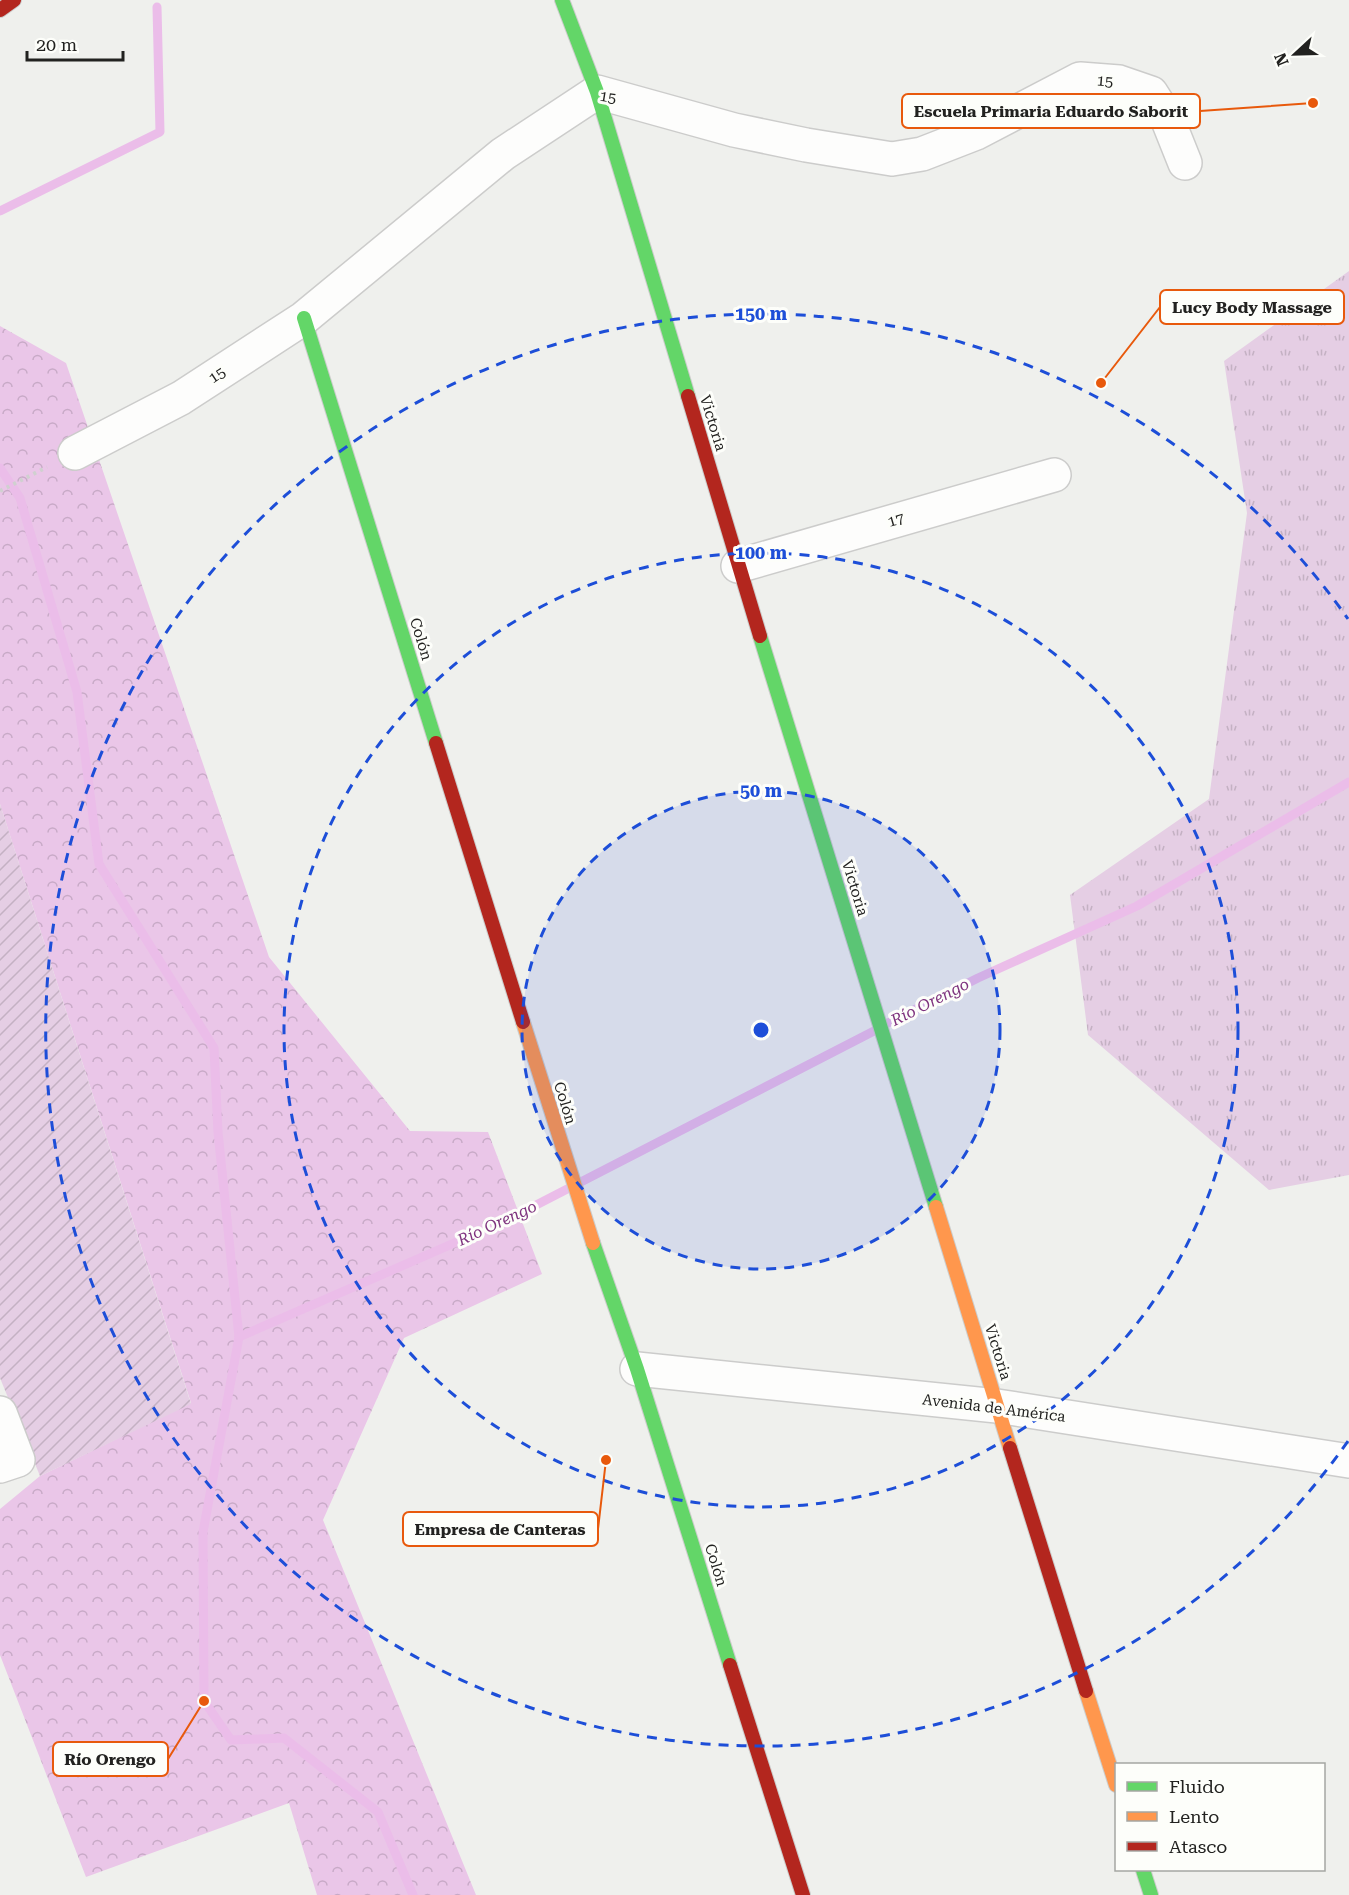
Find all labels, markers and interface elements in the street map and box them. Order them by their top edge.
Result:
scale bar [27,24,123,62]
north arrow [1265,24,1325,84]
text: 20 m [36,34,77,55]
text: N [1270,50,1293,69]
street label: 15 [1096,71,1114,91]
street label: 15 [598,87,618,107]
callout: Escuela Primaria Eduardo Saborit [902,94,1200,128]
text: Escuela Primaria Eduardo Saborit [914,102,1189,121]
callout: Lucy Body Massage [1160,290,1344,324]
text: Lucy Body Massage [1172,298,1332,317]
text: 150 m [735,303,788,324]
street label: 15 [205,363,229,387]
street label: Victoria [696,393,730,453]
street label: 17 [885,509,907,531]
text: 100 m [735,542,788,563]
street label: Colón [406,616,436,663]
text: 50 m [740,780,783,801]
street label: Victoria [838,858,872,918]
water label: Río Orengo [887,974,972,1030]
centre of rings [751,1020,771,1040]
street label: Colón [550,1080,580,1127]
water label: Río Orengo [454,1196,540,1250]
street label: Victoria [981,1322,1015,1382]
street label: Avenida de América [921,1390,1067,1426]
callout: Empresa de Canteras [403,1512,598,1546]
text: Empresa de Canteras [415,1520,585,1539]
street label: Colón [701,1542,731,1589]
callout: Río Orengo [53,1742,168,1776]
text: Río Orengo [64,1750,156,1769]
legend [1115,1763,1325,1871]
text: Fluido [1169,1776,1225,1797]
text: Lento [1169,1806,1219,1827]
text: Atasco [1169,1836,1227,1857]

